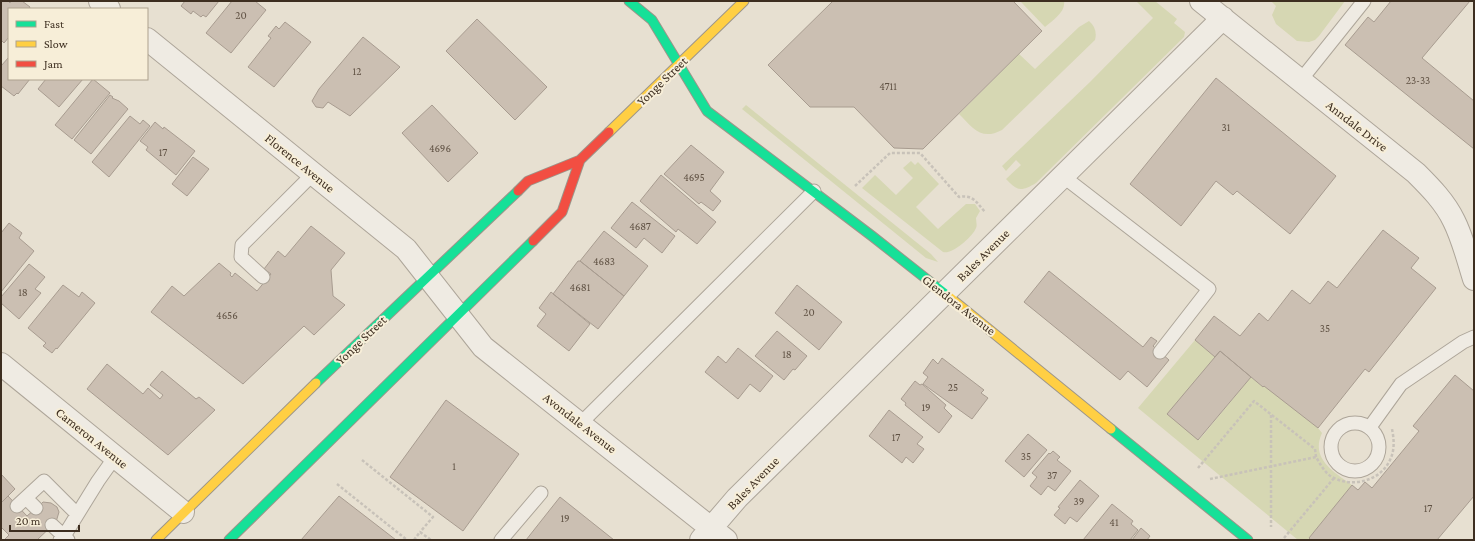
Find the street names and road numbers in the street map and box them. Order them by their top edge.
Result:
street label: Yonge Street [634,53,691,109]
street label: Anndale Drive [1323,97,1391,155]
street label: Florence Avenue [262,130,338,196]
street label: Bales Avenue [954,225,1013,284]
street label: Glendora Avenue [919,272,999,338]
street label: Yonge Street [333,312,390,368]
street label: Avondale Avenue [540,390,620,457]
street label: Cameron Avenue [53,404,131,472]
street label: Bales Avenue [724,453,782,513]

